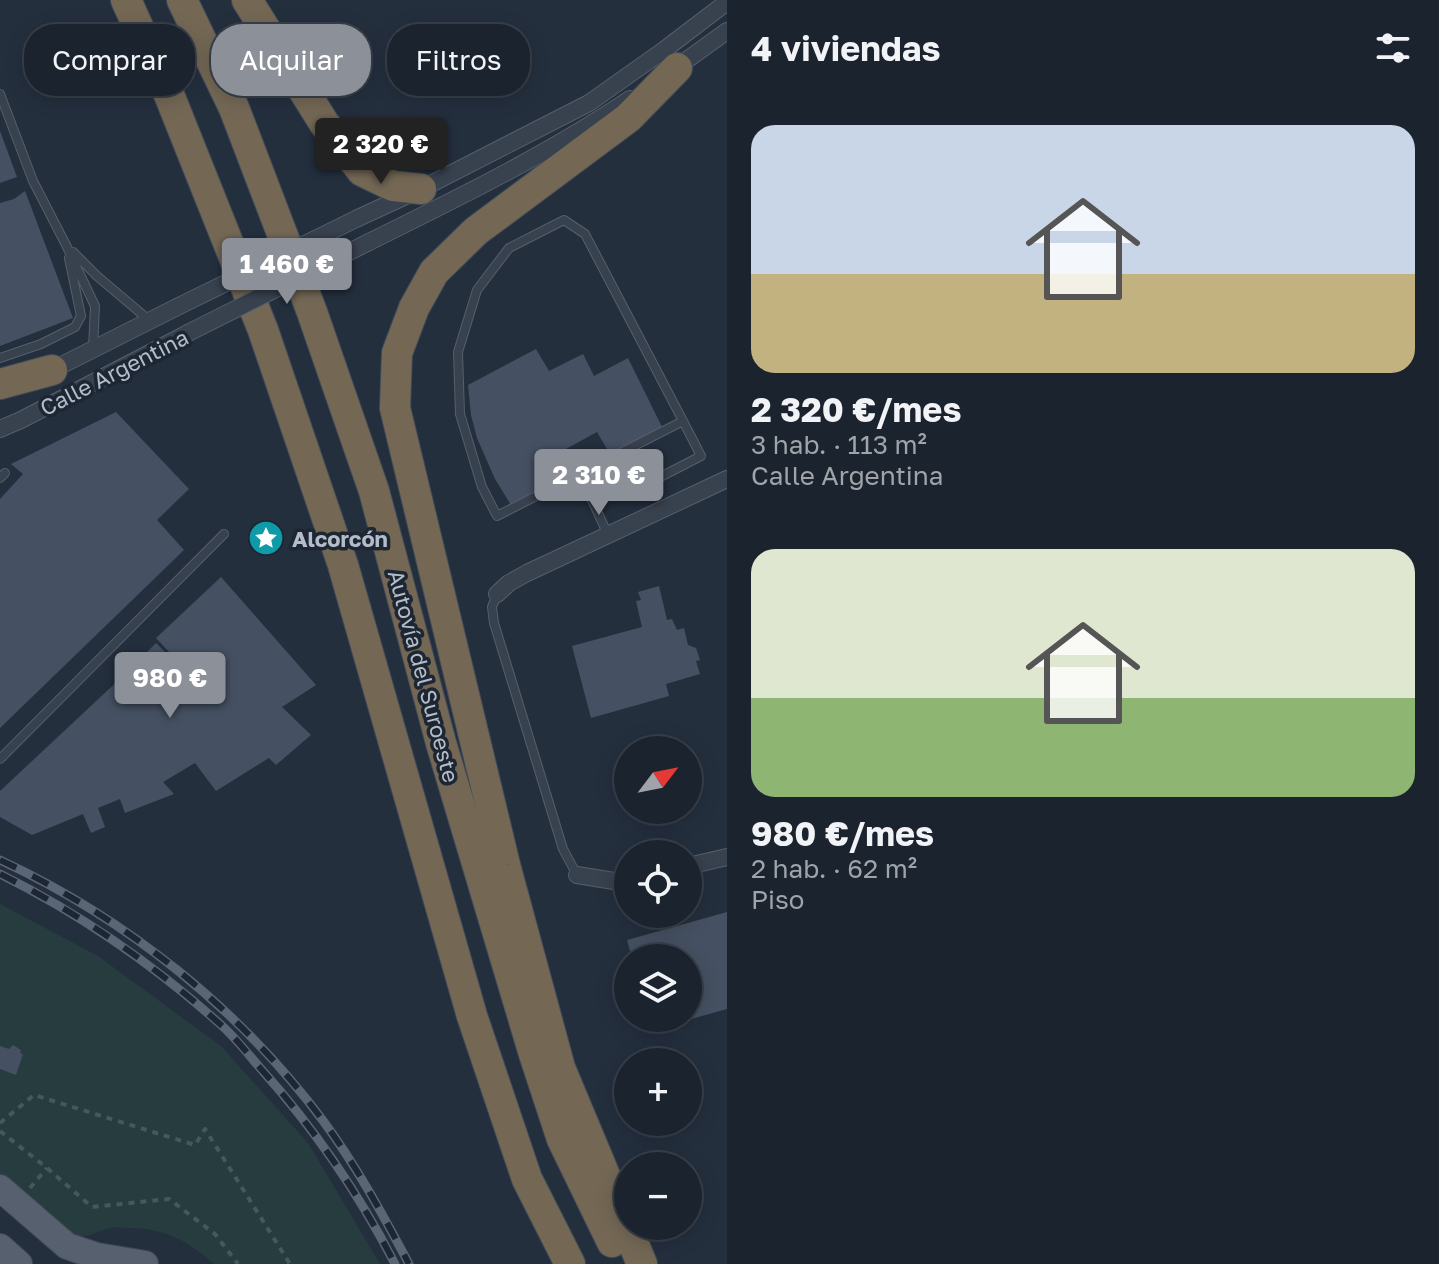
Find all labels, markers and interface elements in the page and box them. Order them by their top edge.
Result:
chip: Comprar [24,24,195,96]
chip: Alquilar [211,24,371,96]
chip: Filtros [387,24,530,96]
icon: filters [1371,26,1415,70]
text: 4 viviendas [751,28,940,68]
pin: 2 320 € [307,118,455,186]
text: 2 320 € [333,128,429,159]
icon: home [1011,177,1155,321]
pin: 1 460 € [213,238,361,306]
text: 1 460 € [240,248,334,279]
street label: Calle Argentina [35,323,193,421]
text: 2 320 €/mes [751,389,961,429]
text: 3 hab. · 113 m² [751,429,927,460]
pin: 2 310 € [525,449,673,517]
text: 2 310 € [552,459,646,490]
text: Calle Argentina [751,460,943,491]
place icon: Alcorcón [247,519,285,557]
place label: Alcorcón [292,525,388,552]
street label: Autovía del Suroeste [383,567,465,785]
icon: home [1011,601,1155,745]
pin: 980 € [114,652,226,720]
text: 980 € [133,662,207,693]
north arrow [614,736,702,824]
map controls [614,736,702,1240]
text: 980 €/mes [751,813,934,853]
button: locate [614,840,702,928]
text: 2 hab. · 62 m² [751,853,917,884]
text: Piso [751,884,804,915]
button: layers [614,944,702,1032]
button: + [614,1048,702,1136]
button: − [614,1152,702,1240]

